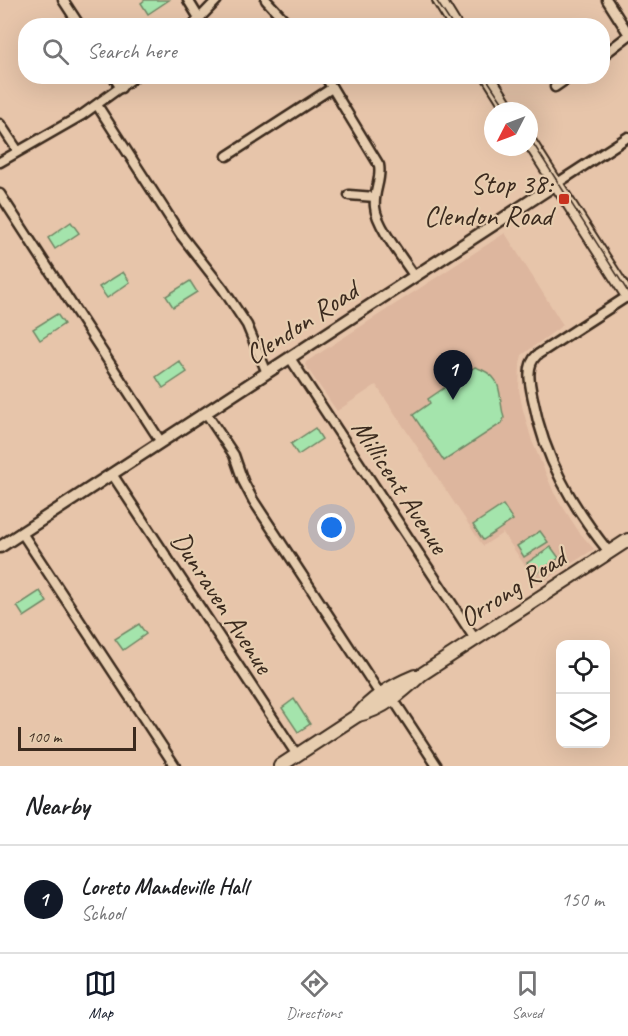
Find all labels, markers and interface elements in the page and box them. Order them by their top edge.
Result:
search box [18,18,610,84]
icon: search [39,35,72,68]
text: Search here [87,37,177,65]
north arrow [484,102,538,156]
place label: Stop 38: Clendon Road [424,166,556,233]
marker: Stop 38: Clendon Road [557,192,571,206]
street label: Clendon Road [238,271,368,372]
pin: 1 [434,350,472,400]
street label: Millicent Avenue [344,413,458,562]
your location [317,513,346,542]
street label: Dunraven Avenue [164,525,283,682]
street label: Orrong Road [452,538,576,635]
map controls [556,640,610,748]
button: locate [556,640,610,694]
button: layers [556,694,610,748]
scale bar [18,724,136,752]
text: 100 m [27,727,61,747]
text: Nearby [24,789,89,822]
text: Loreto Mandeville Hall [81,873,248,901]
text: 1 [39,887,48,912]
text: 150 m [561,887,604,912]
text: School [81,901,124,926]
tab: Map [84,967,117,1023]
tab: Directions [286,967,342,1023]
tab: Saved [511,967,544,1023]

